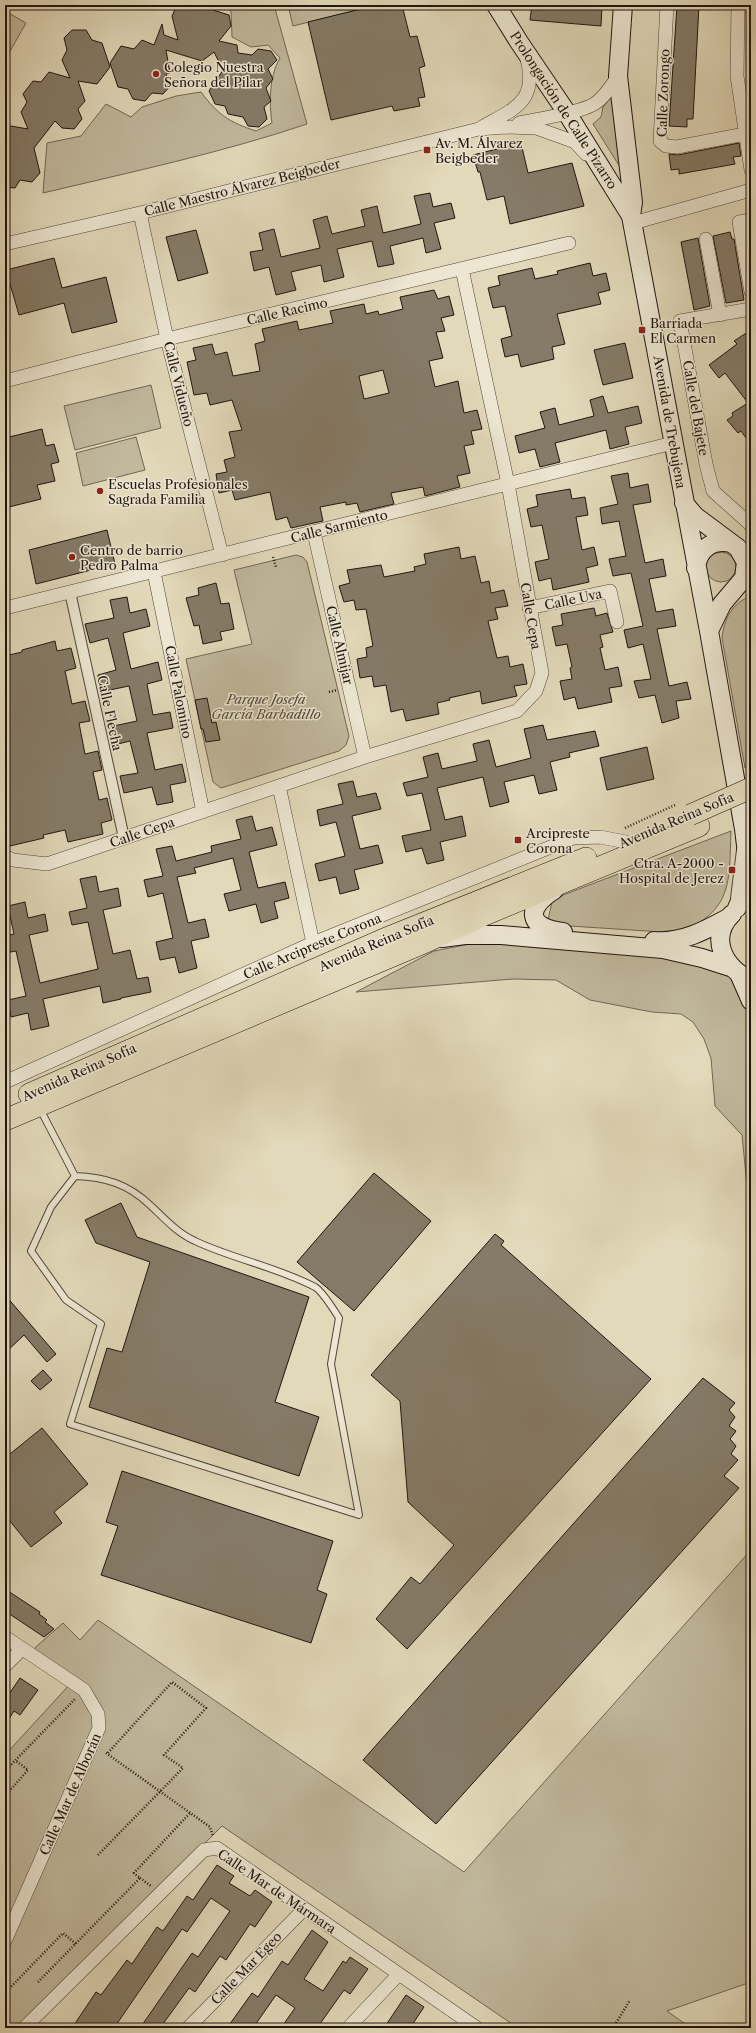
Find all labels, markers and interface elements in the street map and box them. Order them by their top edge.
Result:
street label: Prolongación de Calle Pizarro [507,28,621,192]
street label: Calle Zorongo [653,49,673,137]
place label: Colegio Nuestra Señora del Pilar [164,59,264,90]
marker: Colegio Nuestra Señora del Pilar [151,69,161,79]
place label: Av. M. Álvarez Beigbeder [434,135,523,166]
marker: Av. M. Álvarez Beigbeder [422,145,432,155]
street label: Calle Maestro Álvarez Beigbeder [142,155,342,219]
street label: Calle Racimo [245,294,329,328]
place label: Barriada El Carmen [650,315,716,346]
marker: Barriada El Carmen [637,325,647,335]
street label: Calle Vidueño [161,340,197,428]
street label: Avenida de Trebujena [650,353,690,490]
street label: Calle del Bajete [680,359,712,457]
place label: Escuelas Profesionales Sagrada Familia [108,476,248,507]
marker: Escuelas Profesionales Sagrada Familia [95,486,105,496]
street label: Calle Sarmiento [289,506,389,546]
place label: Centro de barrio Pedro Palma [80,542,183,573]
marker: Centro de barrio Pedro Palma [67,552,77,562]
street label: Calle Cepa [517,581,545,651]
street label: Calle Uva [543,585,603,613]
street label: Calle Almijar [323,604,357,686]
street label: Calle Palomino [162,644,196,740]
street label: Calle Flecha [94,674,126,752]
park label: Parque Josefa García Barbadillo [211,691,321,722]
street label: Avenida Reina Sofía [615,788,736,852]
street label: Calle Cepa [107,813,177,851]
place label: Arcipreste Corona [525,825,590,856]
marker: Arcipreste Corona [513,835,523,845]
place label: Ctra. A-2000 - Hospital de Jerez [619,855,724,886]
marker: Ctra. A-2000 - Hospital de Jerez [727,865,737,875]
street label: Calle Arcipreste Corona [241,910,384,982]
street label: Avenida Reina Sofía [315,911,436,975]
street label: Avenida Reina Sofía [19,1040,139,1105]
street label: Calle Mar de Alborán [36,1731,104,1857]
street label: Calle Mar de Mármara [215,1845,339,1937]
street label: Calle Mar Egeo [207,1928,285,2008]

